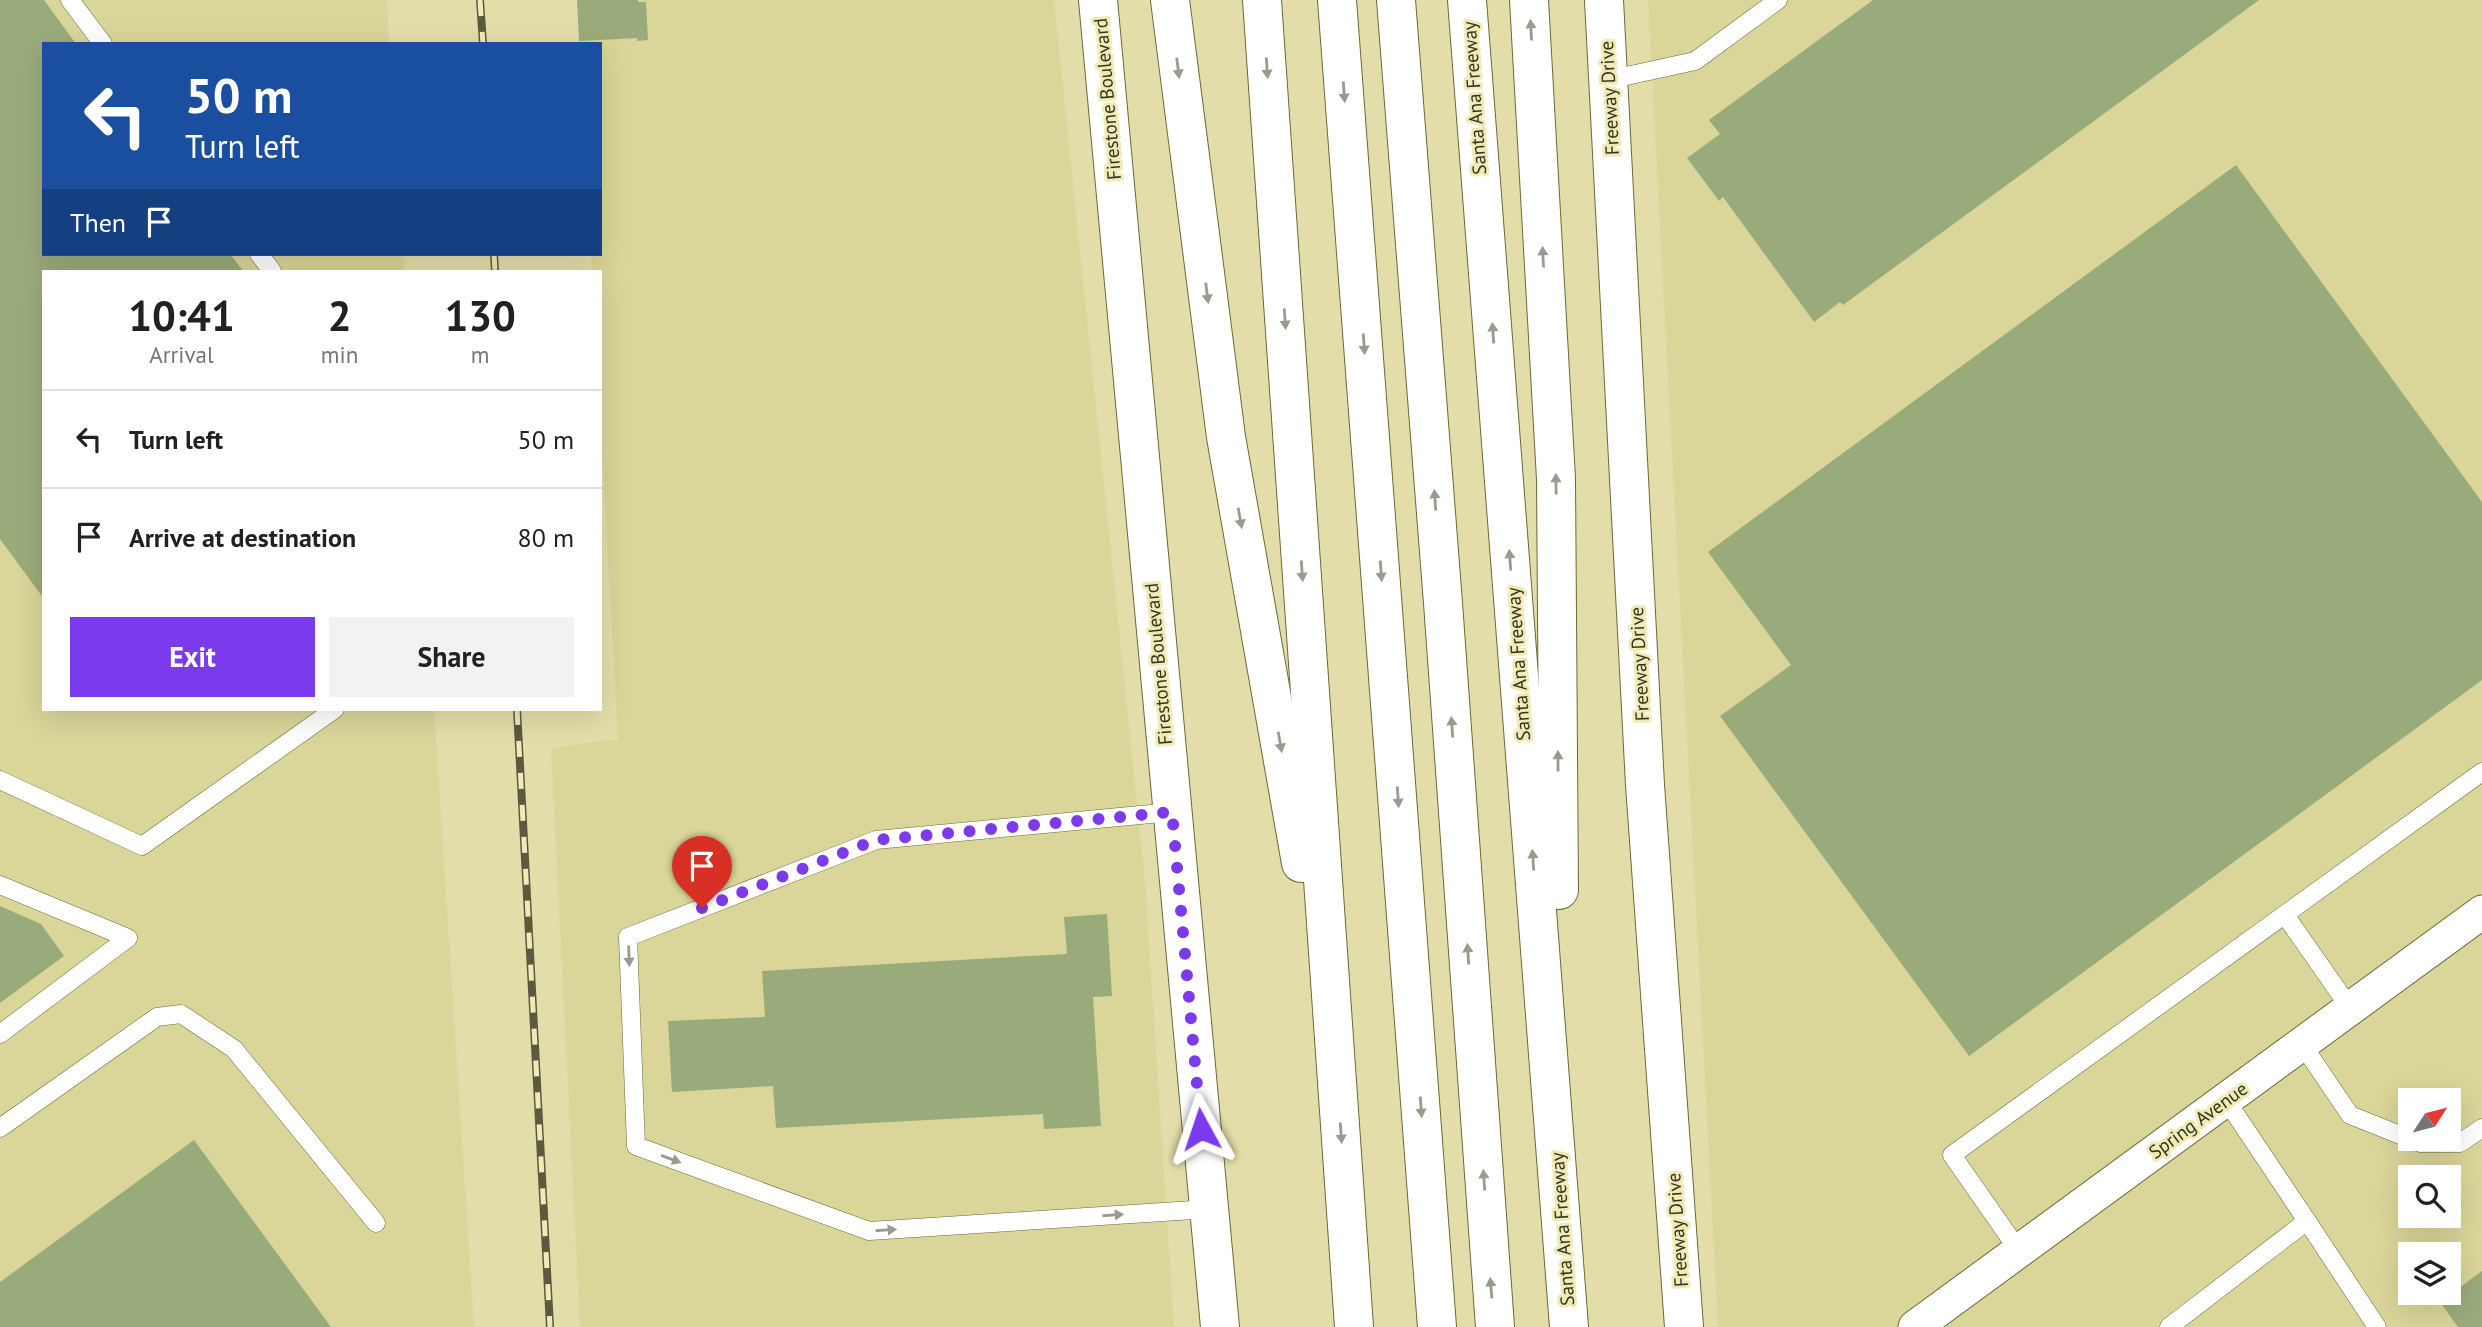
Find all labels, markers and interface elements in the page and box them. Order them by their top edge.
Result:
street label: Firestone Boulevard [1088,17,1126,181]
one-way arrow [1525,19,1536,41]
street label: Santa Ana Freeway [1457,20,1491,175]
street label: Freeway Drive [1594,40,1624,156]
one-way arrow [1173,57,1184,79]
one-way arrow [1262,57,1273,79]
text: 50 m [185,63,292,127]
icon: left [70,70,161,161]
one-way arrow [1339,82,1350,104]
text: Turn left [185,125,300,167]
icon: arrive [140,203,178,241]
text: Then [70,206,126,239]
one-way arrow [1538,246,1549,268]
one-way arrow [1202,282,1213,304]
text: 10:41 [128,288,235,343]
text: 2 [328,288,351,343]
text: 130 [444,288,516,343]
one-way arrow [1280,309,1291,331]
one-way arrow [1487,322,1498,344]
one-way arrow [1359,333,1370,355]
text: Arrival [149,340,214,369]
text: min [321,340,358,369]
text: m [471,340,489,369]
icon: left [70,420,108,458]
text: Turn left [129,423,223,456]
text: 50 m [518,423,574,456]
one-way arrow [1550,473,1562,495]
one-way arrow [1429,489,1440,511]
one-way arrow [1235,507,1246,529]
icon: arrive [70,518,108,556]
text: Arrive at destination [129,521,356,554]
text: 80 m [518,521,574,554]
one-way arrow [1504,549,1515,571]
one-way arrow [1297,560,1308,582]
one-way arrow [1376,560,1387,582]
street label: Firestone Boulevard [1139,582,1177,746]
street label: Santa Ana Freeway [1501,586,1535,741]
street label: Freeway Drive [1624,606,1654,722]
button: Exit [70,617,315,697]
button: Share [329,617,574,697]
one-way arrow [1446,715,1457,737]
one-way arrow [1275,732,1286,754]
one-way arrow [1552,750,1564,772]
one-way arrow [1393,787,1404,809]
pin [672,836,732,908]
icon: arrive [683,847,721,885]
one-way arrow [1527,849,1538,871]
one-way arrow [1463,942,1474,964]
one-way arrow [623,945,634,967]
street label: Spring Avenue [2144,1076,2252,1164]
north arrow [2398,1088,2460,1152]
map controls [2398,1088,2461,1305]
position arrow [1164,1092,1238,1166]
one-way arrow [1416,1096,1427,1118]
one-way arrow [1336,1123,1347,1145]
street label: Santa Ana Freeway [1545,1151,1579,1306]
one-way arrow [661,1154,682,1165]
button: search [2398,1165,2461,1228]
one-way arrow [1478,1169,1489,1191]
street label: Freeway Drive [1661,1172,1693,1288]
one-way arrow [1102,1209,1124,1220]
one-way arrow [875,1224,897,1235]
button: layers [2398,1242,2461,1305]
one-way arrow [1485,1277,1496,1299]

